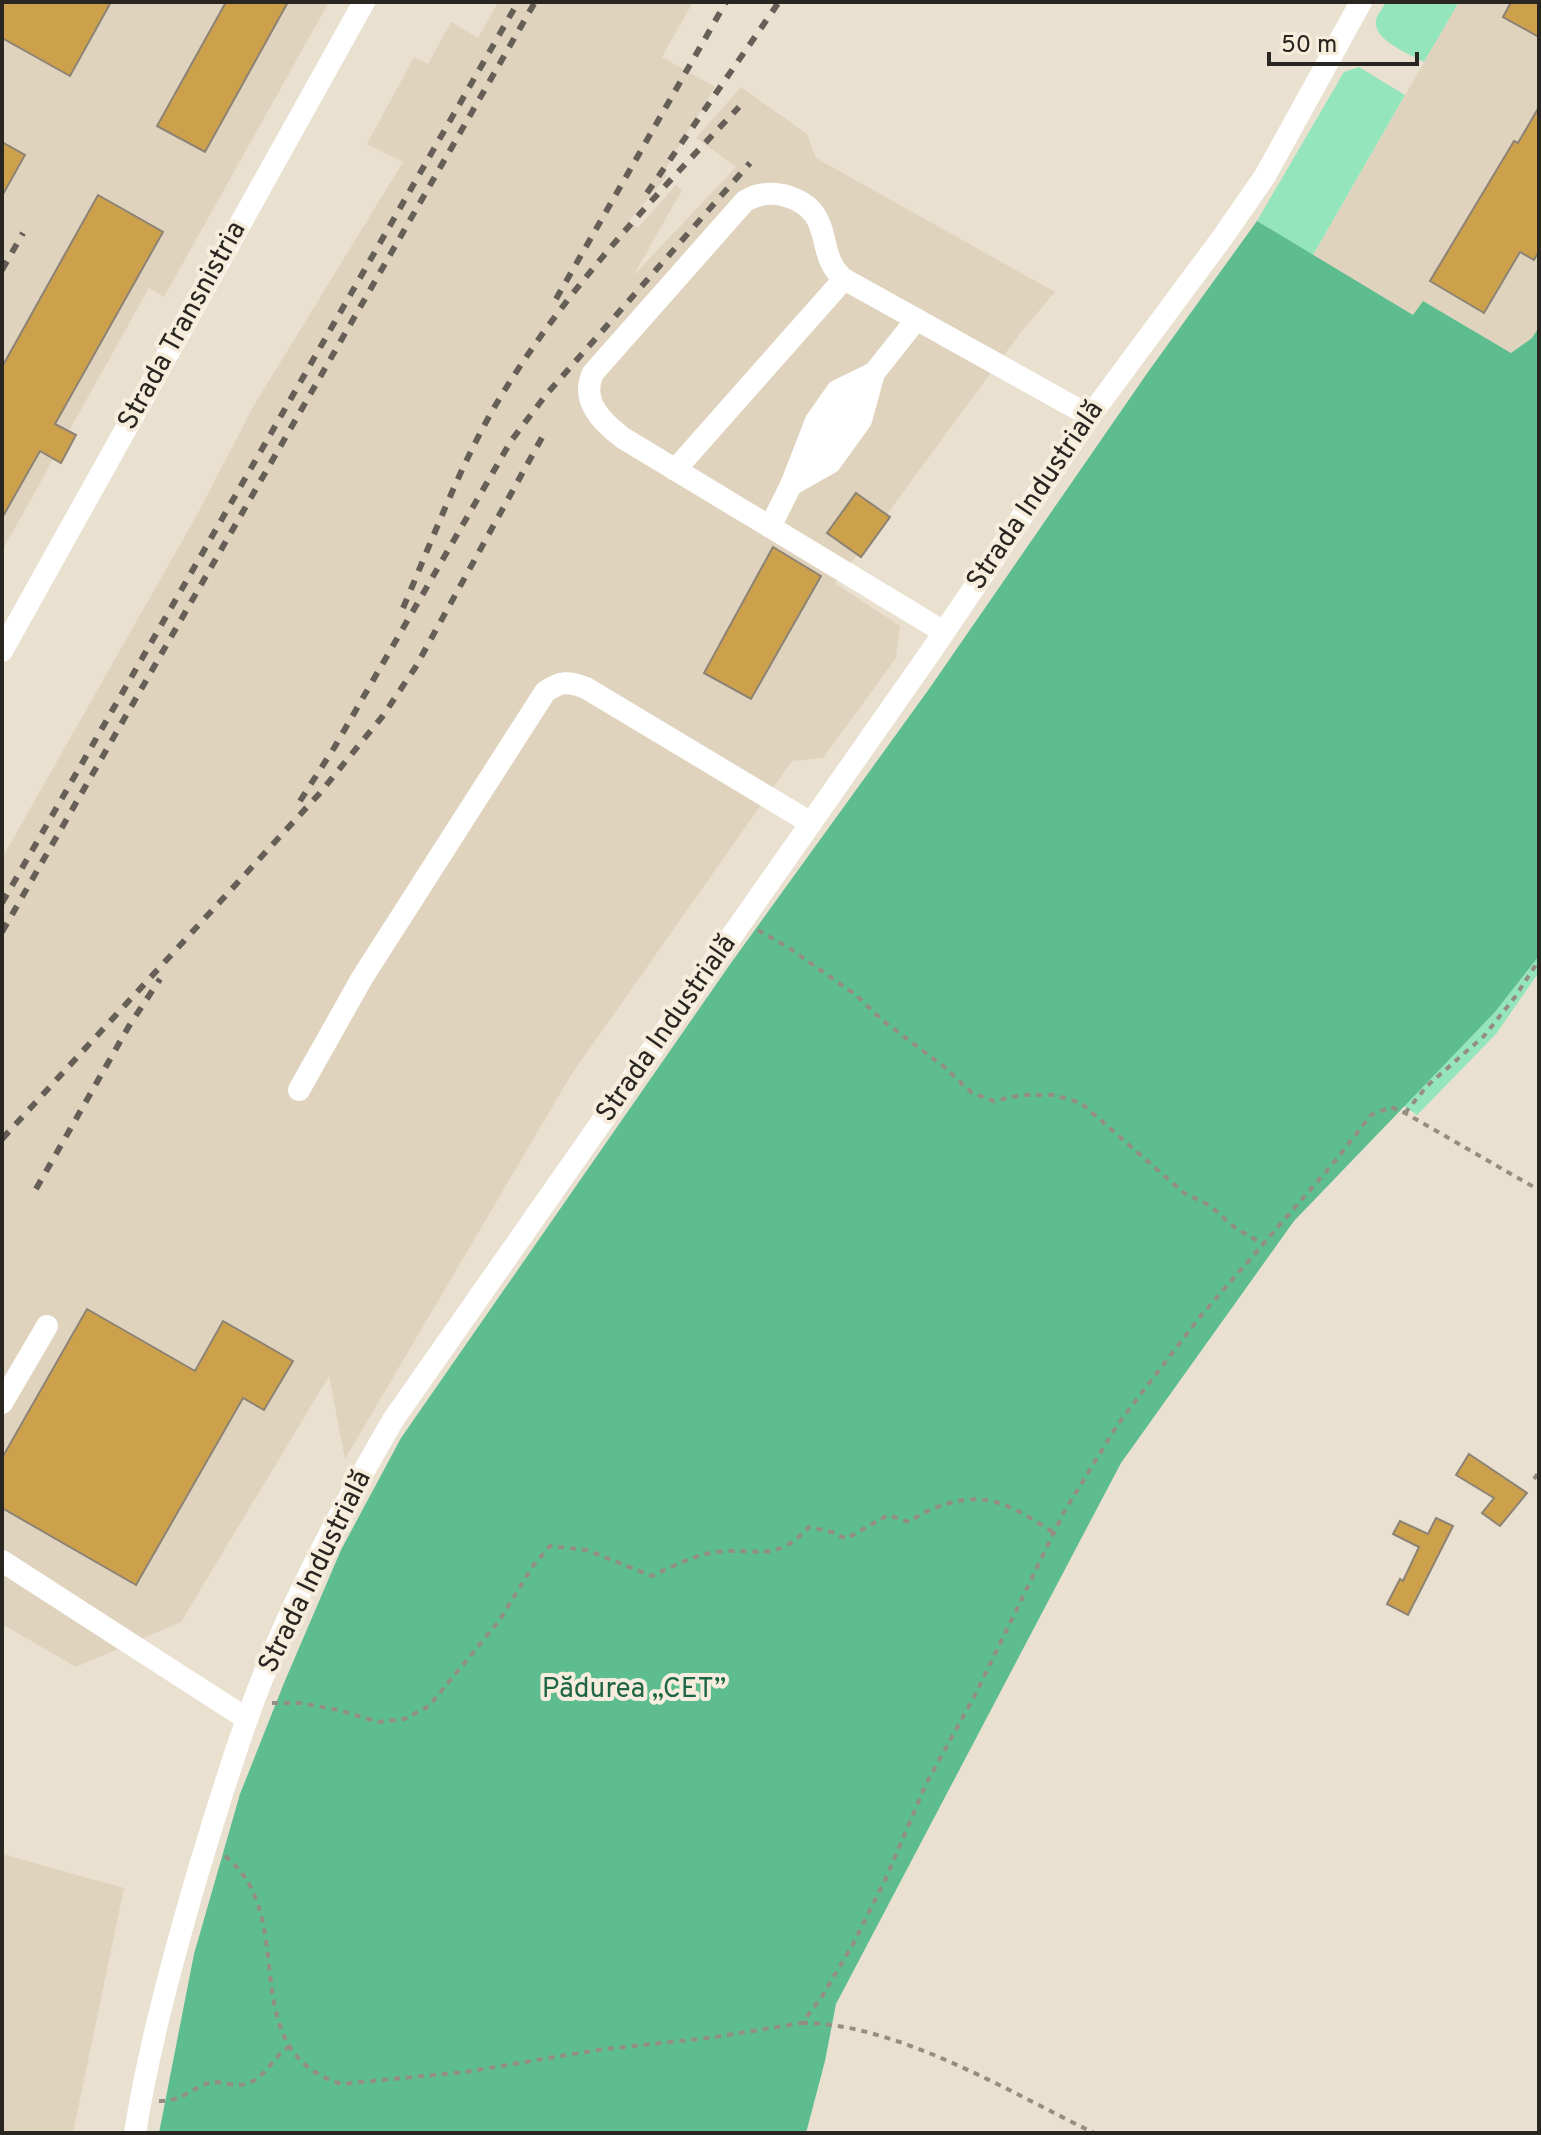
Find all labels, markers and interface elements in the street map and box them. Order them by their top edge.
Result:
scale bar [1269,16,1417,66]
text: 50 m [1281,31,1337,61]
street label: Strada Transnistria [111,215,255,437]
street label: Strada Industrială [959,394,1113,598]
street label: Strada Industrială [589,928,745,1130]
street label: Strada Industrială [251,1465,381,1679]
park label: Pădurea „CET” [542,1672,726,1708]

